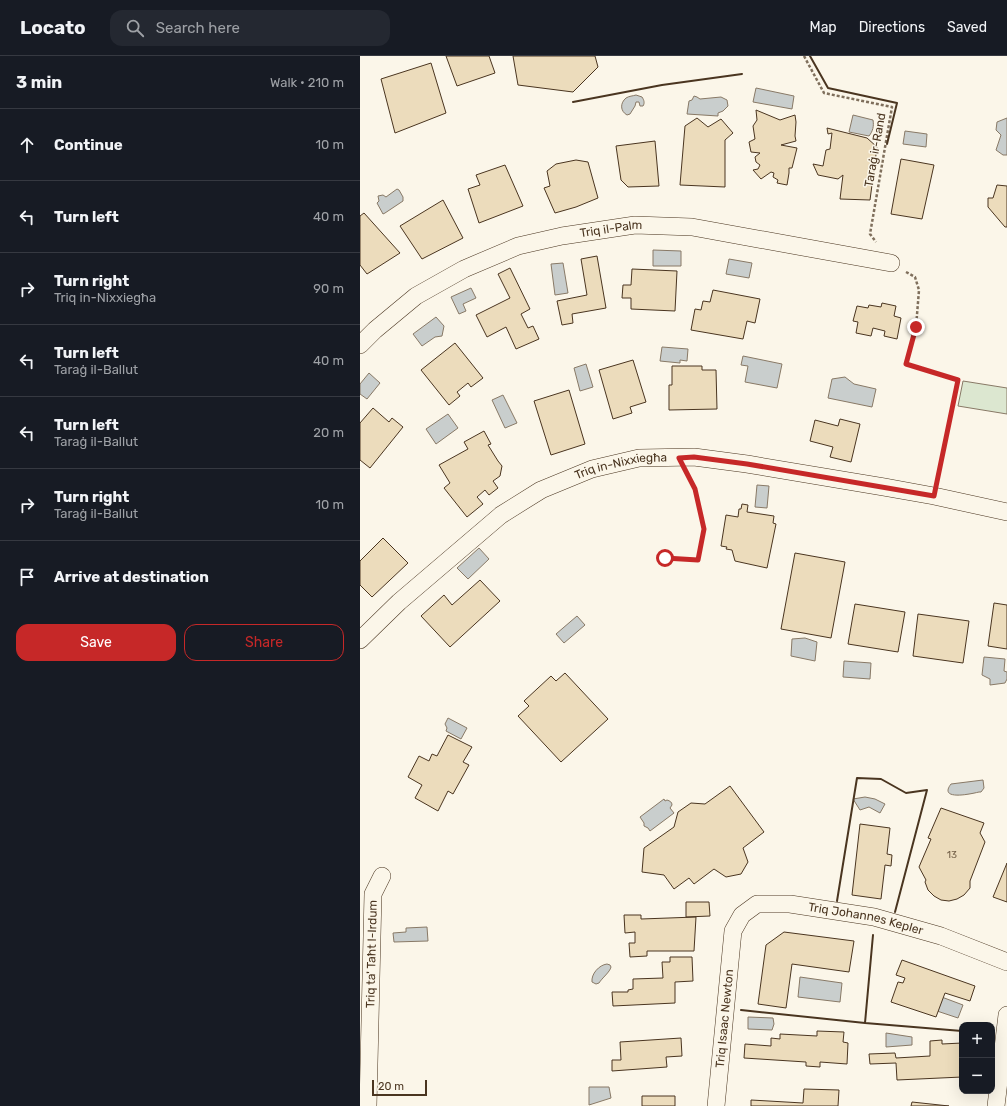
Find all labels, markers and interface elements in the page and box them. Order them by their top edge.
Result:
search box [110,10,390,46]
text: Locato [20,16,86,39]
icon: search [124,17,146,39]
text: Search here [156,19,240,37]
text: Map [810,19,837,36]
text: Directions [859,19,925,36]
text: Saved [947,19,987,36]
text: 3 min [16,72,62,92]
text: Walk · 210 m [270,75,344,90]
street label: Taraġ ir-Rand [862,112,888,188]
icon: ahead [16,134,38,156]
text: Continue [54,136,123,154]
text: 10 m [315,137,344,152]
icon: left [16,206,38,228]
text: Turn left [54,208,119,226]
text: 40 m [313,209,344,224]
street label: Triq il-Palm [579,218,643,240]
text: Turn right [54,272,129,290]
icon: right [16,278,38,300]
text: 90 m [313,281,344,296]
text: Triq in-Nixxiegħa [54,290,156,305]
route end [907,318,925,336]
text: Turn left [54,344,119,362]
icon: left [16,350,38,372]
text: 40 m [313,353,344,368]
text: Taraġ il-Ballut [54,362,138,377]
text: Turn left [54,416,119,434]
icon: left [16,422,38,444]
text: 20 m [313,425,344,440]
text: Taraġ il-Ballut [54,434,138,449]
street label: Triq in-Nixxiegħa [573,450,667,482]
text: Turn right [54,488,129,506]
icon: right [16,494,38,516]
text: 10 m [315,497,344,512]
text: Taraġ il-Ballut [54,506,138,521]
route start [656,549,674,567]
icon: arrive [16,566,38,588]
text: Arrive at destination [54,568,209,586]
button: Save [16,624,176,661]
button: Share [184,624,344,661]
house number: 13 [947,849,957,861]
street label: Triq ta' Taħt l-Irdum [363,900,380,1008]
street label: Triq Johannes Kepler [807,900,925,938]
street label: Triq Isaac Newton [713,968,736,1068]
map controls [959,1022,995,1094]
button: + [959,1022,995,1058]
button: − [959,1058,995,1094]
scale bar [372,1078,427,1097]
text: 20 m [378,1080,404,1093]

